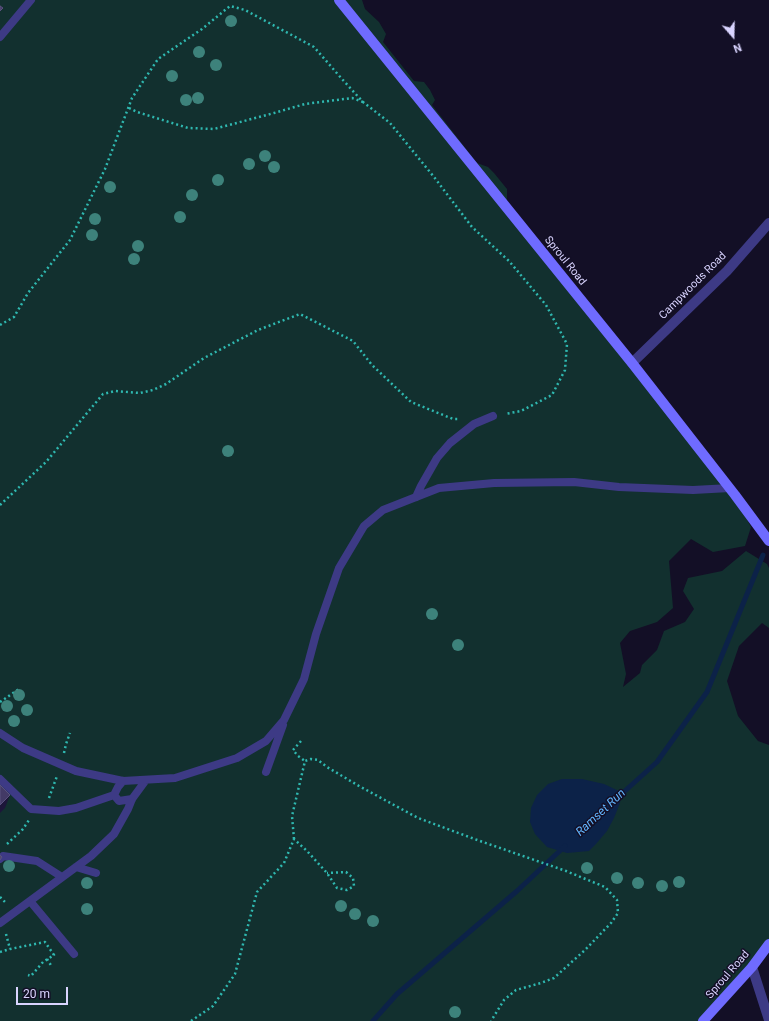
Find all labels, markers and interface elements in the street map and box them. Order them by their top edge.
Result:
north arrow [713,16,753,56]
text: N [731,40,743,55]
street label: Sproul Road [541,234,589,288]
street label: Campwoods Road [657,250,729,322]
water label: Ramset Run [573,786,629,840]
street label: Sproul Road [704,948,752,1002]
scale bar [18,979,70,1005]
text: 20 m [23,987,50,1001]

